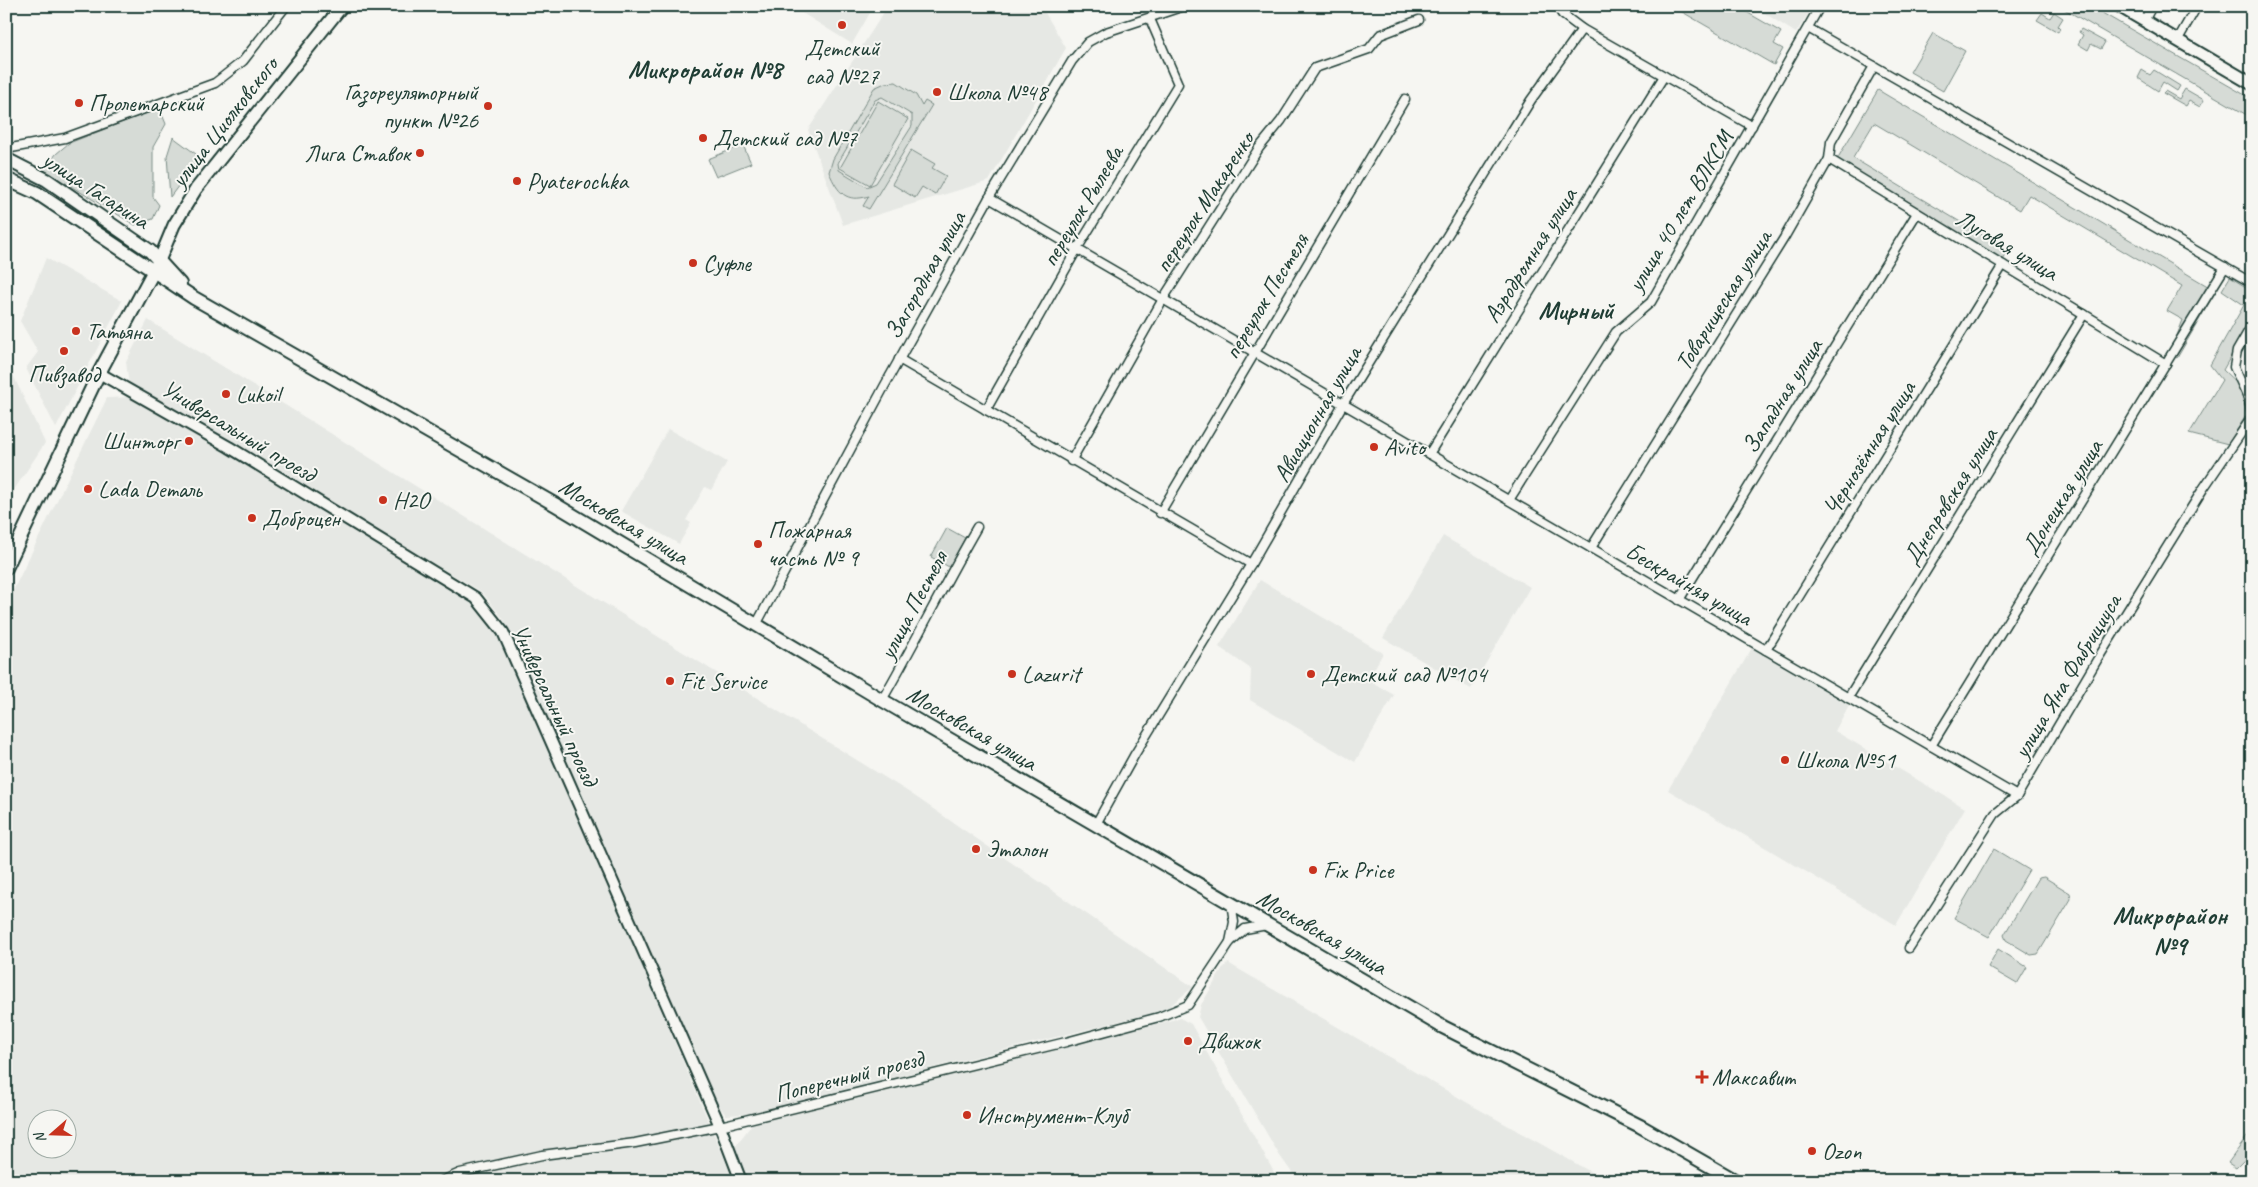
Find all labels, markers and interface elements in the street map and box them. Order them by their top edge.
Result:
marker: Детский сад №27 [836,19,848,31]
place label: Детский сад №27 [804,33,882,91]
street label: улица Циолковского [162,49,286,195]
district label: Микрорайон №8 [628,53,785,86]
place label: Газореуляторный пункт №26 [344,77,480,135]
place label: Школа №48 [947,77,1049,107]
marker: Школа №48 [931,86,943,98]
place label: Пролетарский [89,88,206,118]
marker: Пролетарский [73,97,85,109]
marker: Газореуляторный пункт №26 [482,100,494,112]
place label: Детский сад №7 [713,123,858,153]
street label: переулок Макаренко [1147,124,1262,278]
street label: улица 40 лет ВЛКСМ [1619,124,1741,299]
marker: Детский сад №7 [697,132,709,144]
place label: Лига Ставок [304,138,412,168]
street label: переулок Рылеева [1034,138,1131,272]
street label: улица Гагарина [35,143,156,236]
marker: Лига Ставок [414,147,426,159]
place label: Pyaterochka [527,166,630,196]
marker: Pyaterochka [511,175,523,187]
street label: Аэродромная улица [1477,181,1584,328]
street label: Луговая улица [1950,203,2065,288]
street label: Загородная улица [878,205,973,344]
street label: Товарищеская улица [1668,223,1779,376]
street label: переулок Пестеля [1217,226,1316,364]
place label: Суфле [703,248,753,278]
marker: Суфле [687,257,699,269]
district label: Мирный [1538,294,1616,327]
place label: Татьяна [86,316,153,346]
marker: Татьяна [70,325,82,337]
street label: Западная улица [1735,332,1830,459]
street label: Авиационная улица [1266,339,1369,487]
marker: Пивзавод [58,345,70,357]
place label: Пивзавод [28,359,102,389]
street label: Универсальный проезд [156,373,324,490]
street label: Чернозёмная улица [1816,374,1923,521]
place label: Lukoil [236,379,284,409]
marker: Lukoil [220,388,232,400]
street label: Днепровская улица [1896,421,2005,570]
place label: Шинторг [102,426,182,456]
place label: Avito [1384,432,1428,462]
street label: Донецкая улица [2015,432,2110,560]
marker: Шинторг [183,435,195,447]
marker: Avito [1368,441,1380,453]
street label: Московская улица [554,471,695,572]
place label: Lada Dеталь [98,474,203,504]
marker: Lada Dеталь [82,483,94,495]
place label: Н2О [393,485,432,515]
marker: Н2О [377,494,389,506]
place label: Доброцен [262,503,342,533]
marker: Доброцен [246,512,258,524]
place label: Пожарная часть № 9 [768,515,860,573]
street label: Бескрайняя улица [1620,536,1759,633]
marker: Пожарная часть № 9 [752,538,764,550]
street label: улица Пестеля [871,544,955,666]
street label: улица Яна Фабрициуса [2005,586,2129,765]
street label: Универсальный проезд [504,619,607,793]
place label: Lazurit [1022,659,1083,689]
place label: Детский сад №104 [1321,659,1489,689]
place label: Fit Service [680,666,768,696]
marker: Lazurit [1006,668,1018,680]
marker: Детский сад №104 [1305,668,1317,680]
marker: Fit Service [664,675,676,687]
street label: Московская улица [902,679,1044,778]
place label: Школа №51 [1795,745,1896,775]
marker: Школа №51 [1779,754,1791,766]
place label: Эталон [986,834,1049,864]
marker: Эталон [970,843,982,855]
place label: Fix Price [1323,855,1396,885]
marker: Fix Price [1307,864,1319,876]
street label: Московская улица [1252,883,1394,982]
district label: Микрорайон №9 [2113,899,2229,962]
place label: Движок [1198,1026,1262,1056]
marker: Движок [1182,1035,1194,1047]
street label: Поперечный проезд [771,1042,929,1109]
place label: Максавит [1712,1062,1797,1092]
marker: Максавит [1696,1071,1708,1083]
place label: Инструмент-Клуб [977,1100,1132,1130]
marker: Инструмент-Клуб [961,1109,973,1121]
north arrow [28,1110,78,1160]
text: N [30,1129,50,1145]
place label: Ozon [1822,1136,1862,1166]
marker: Ozon [1806,1145,1818,1157]

